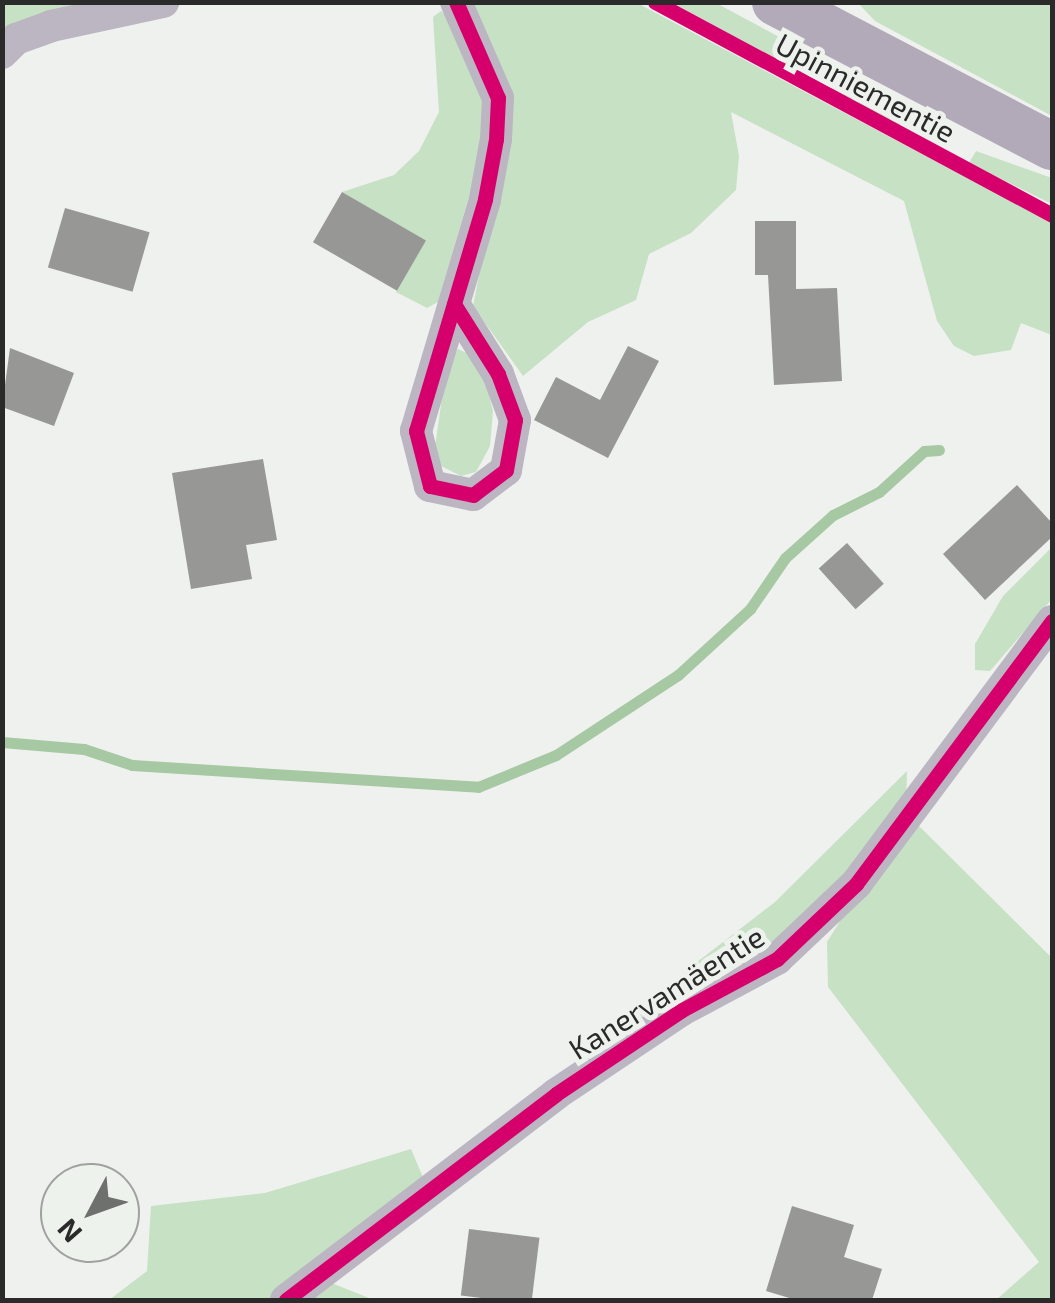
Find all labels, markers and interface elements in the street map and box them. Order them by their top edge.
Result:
street label: Upinniementie [770,25,962,149]
street label: Kanervamäentie [562,918,770,1066]
north arrow [40,1163,140,1263]
text: N [49,1213,88,1250]

